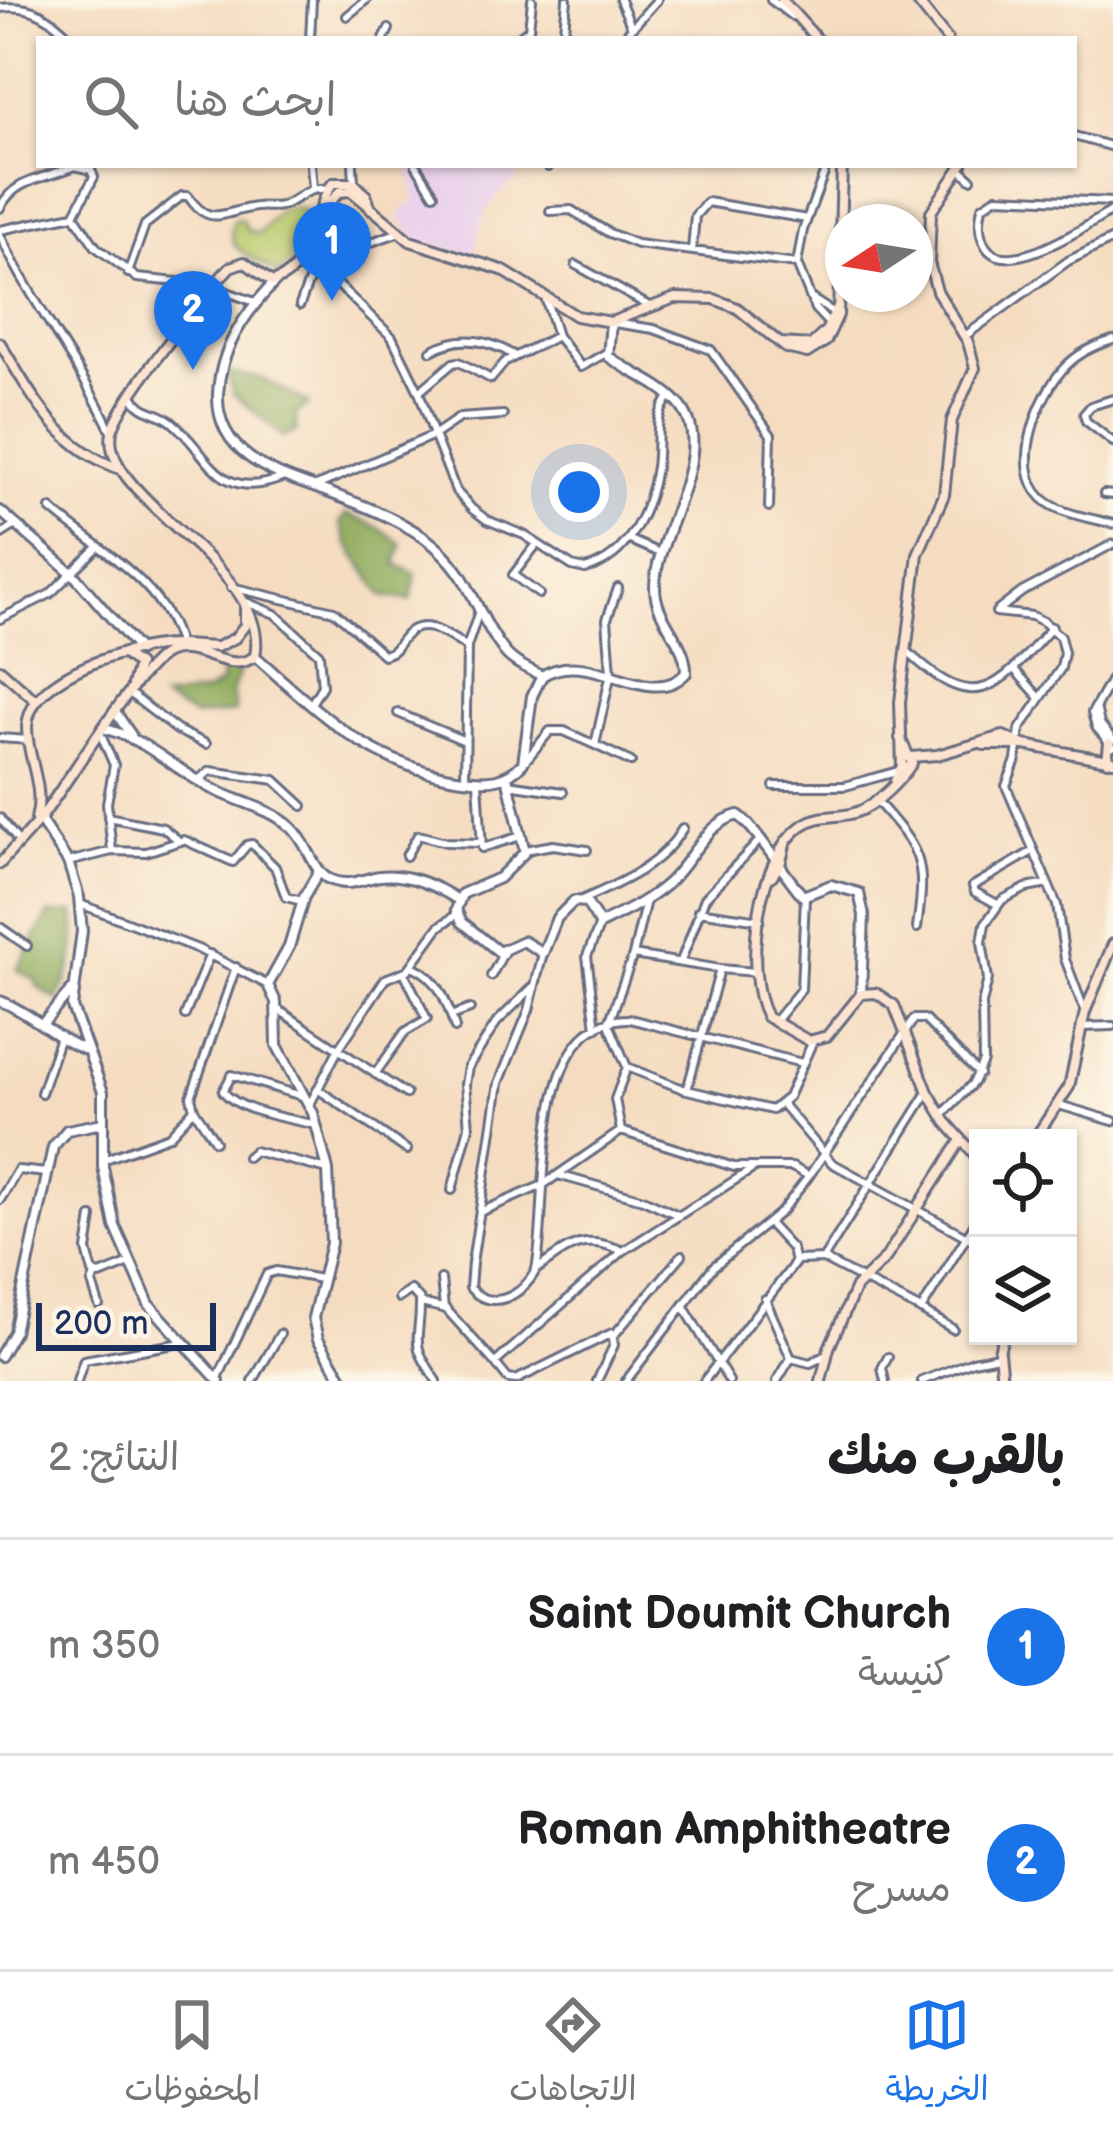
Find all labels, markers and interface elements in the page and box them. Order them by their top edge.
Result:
search box [36,36,1077,168]
icon: search [78,69,144,135]
text: ابحث هنا [174,74,337,129]
pin: 1 [293,202,371,301]
north arrow [825,204,933,312]
pin: 2 [154,271,232,370]
your location [549,462,609,522]
map controls [969,1129,1077,1345]
button: locate [969,1129,1077,1237]
button: layers [969,1237,1077,1345]
scale bar [36,1297,216,1350]
text: 200 m [54,1304,148,1344]
text: بالقرب منك [828,1427,1065,1488]
text: النتائج: 2 [48,1435,179,1482]
text: Saint Doumit Church [528,1587,951,1642]
text: 350 m [48,1623,160,1670]
text: 1 [1018,1623,1034,1670]
text: كنيسة [858,1650,951,1697]
text: Roman Amphitheatre [517,1803,951,1858]
text: 450 m [48,1839,160,1886]
text: 2 [1014,1839,1038,1886]
text: مسرح [852,1866,951,1913]
tab: المحفوظات [124,1992,260,2118]
tab: الاتجاهات [509,1992,637,2118]
tab: الخريطة [886,1992,989,2118]

